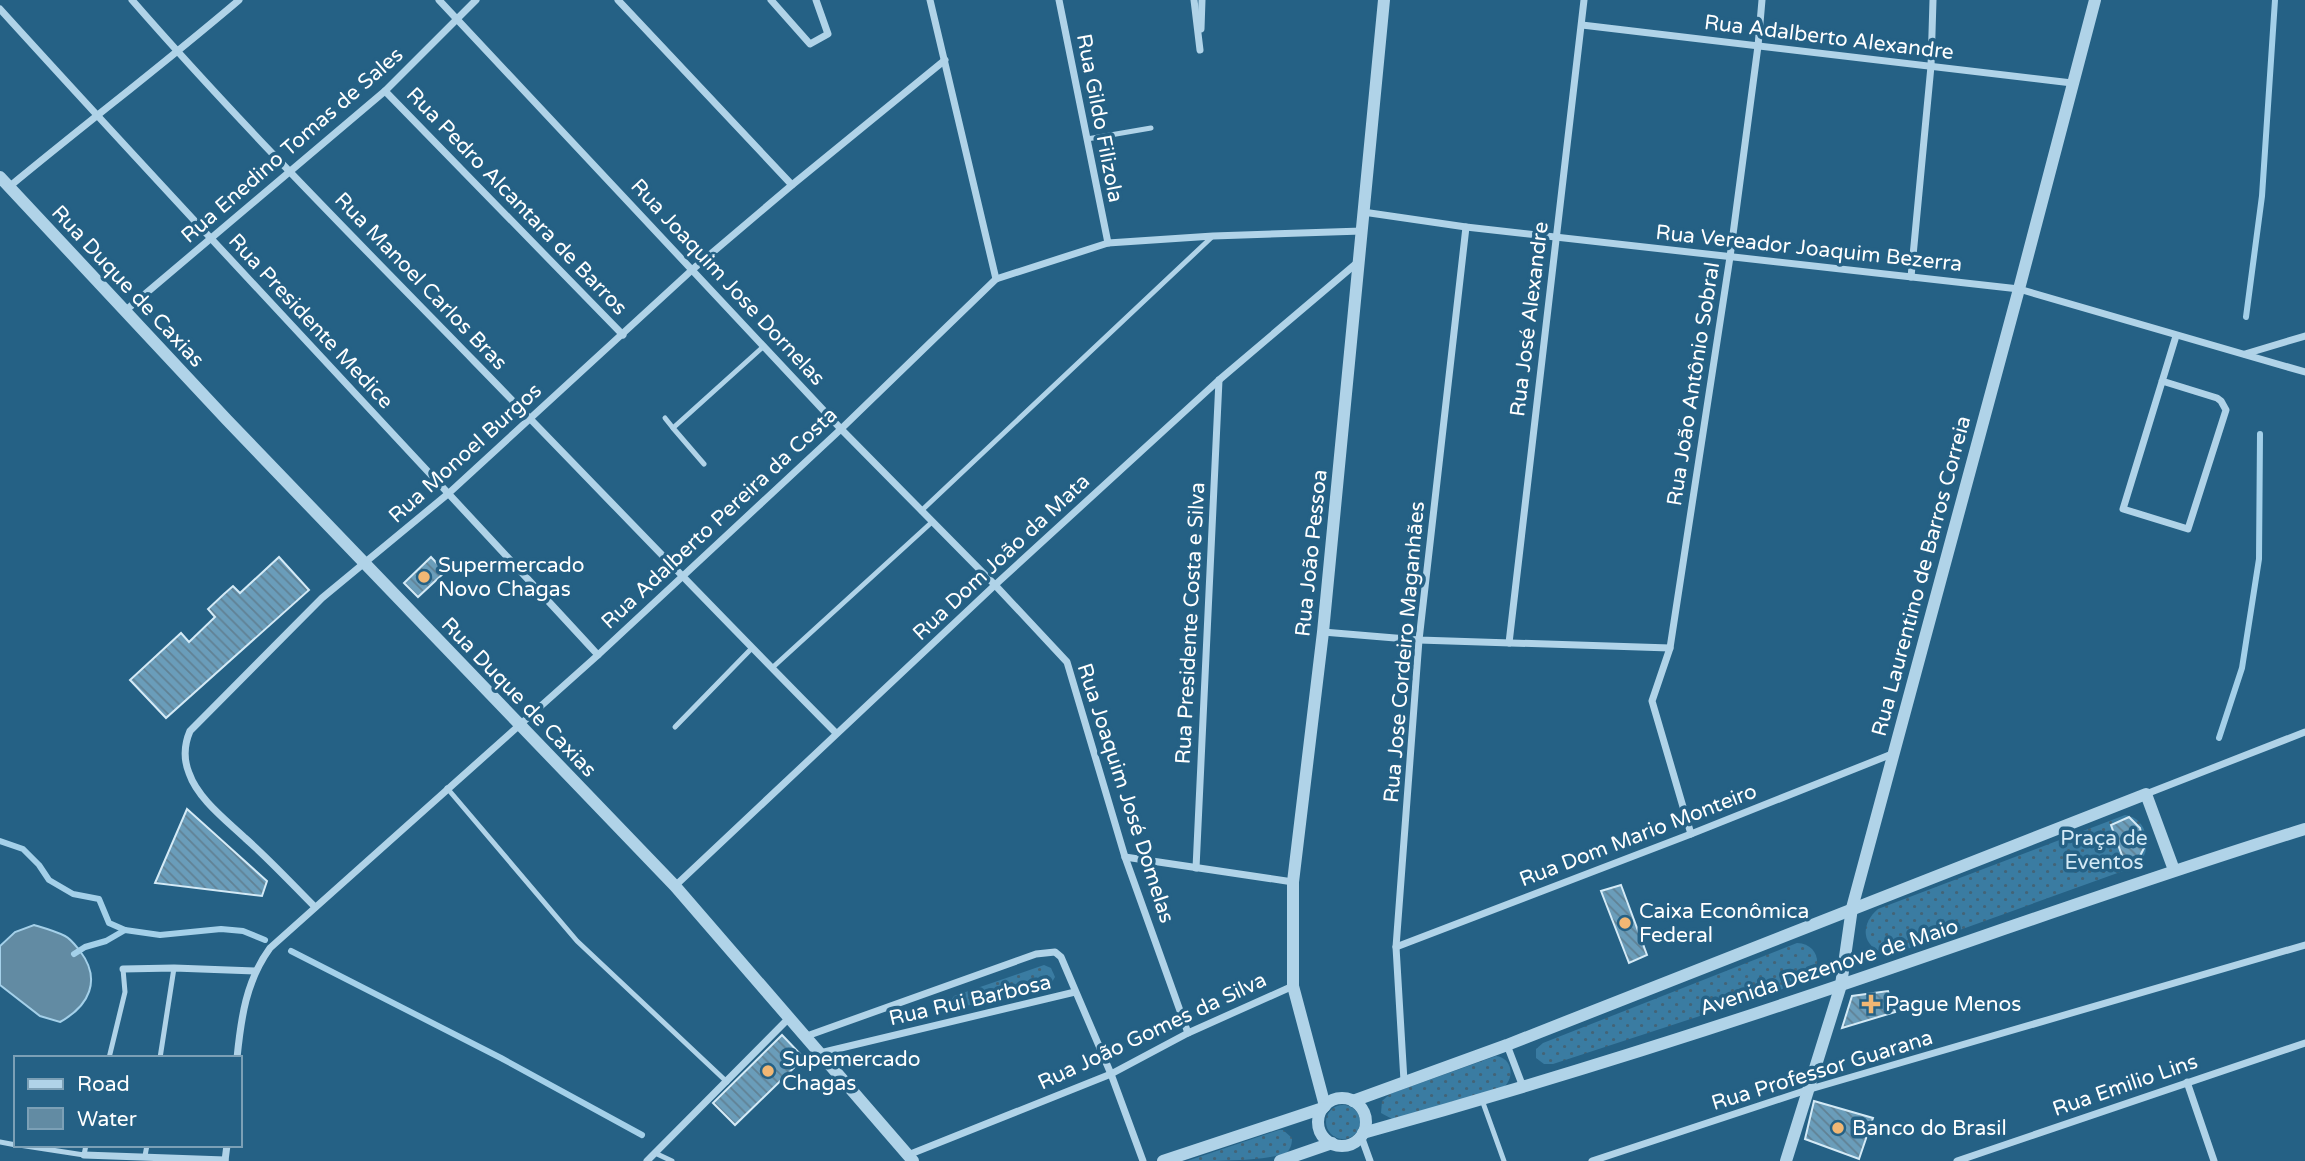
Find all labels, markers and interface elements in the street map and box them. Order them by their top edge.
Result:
street label: Rua Adalberto Alexandre [1703,10,1955,65]
street label: Rua Gildo Filizola [1071,32,1128,205]
street label: Rua Enedino Tomas de Sales [176,42,408,249]
street label: Rua Pedro Alcantara de Barros [401,82,632,320]
street label: Rua Joaquim Jose Dornelas [625,174,830,391]
street label: Rua Manoel Carlos Bras [329,187,512,375]
street label: Rua Duque de Caxias [46,200,209,372]
street label: Rua José Alexandre [1505,220,1554,418]
street label: Rua Vereador Joaquim Bezerra [1654,220,1964,277]
street label: Rua Presidente Medice [223,229,398,414]
street label: Rua João Antônio Sobral [1662,260,1725,508]
street label: Rua Monoel Burgos [384,378,547,529]
street label: Rua Adalberto Pereira da Costa [596,402,842,634]
street label: Rua Laurentino de Barros Correia [1867,413,1976,739]
street label: Rua João Pessoa [1290,468,1333,638]
street label: Rua Dom João da Mata [908,469,1095,646]
street label: Rua Presidente Costa e Silva [1171,481,1210,765]
street label: Rua Jose Cordeiro Maganhães [1379,500,1430,804]
place label: Supermercado Novo Chagas [438,553,585,602]
marker: Supermercado Novo Chagas [416,569,432,585]
street label: Rua Duque de Caxias [436,612,601,782]
street label: Rua Joaquim José Domelas [1072,660,1179,926]
street label: Rua Dom Mario Monteiro [1516,779,1760,892]
park label: Praça de Eventos [2060,826,2148,875]
place label: Caixa Econômica Federal [1639,899,1809,948]
street label: Avenida Dezenove de Maio [1697,914,1962,1021]
marker: Caixa Econômica Federal [1617,915,1633,931]
street label: Rua João Gomes da Silva [1034,967,1271,1096]
street label: Rua Rui Barbosa [887,970,1054,1031]
place label: Pague Menos [1885,992,2021,1017]
marker: Pague Menos [1863,996,1879,1012]
street label: Rua Professor Guarana [1709,1025,1936,1116]
place label: Supemercado Chagas [782,1047,921,1096]
street label: Rua Emilio Lins [2049,1049,2201,1122]
legend [14,1056,242,1147]
marker: Supemercado Chagas [760,1063,776,1079]
text: Road [77,1072,130,1097]
text: Water [77,1107,137,1132]
place label: Banco do Brasil [1852,1116,2007,1141]
marker: Banco do Brasil [1830,1120,1846,1136]

